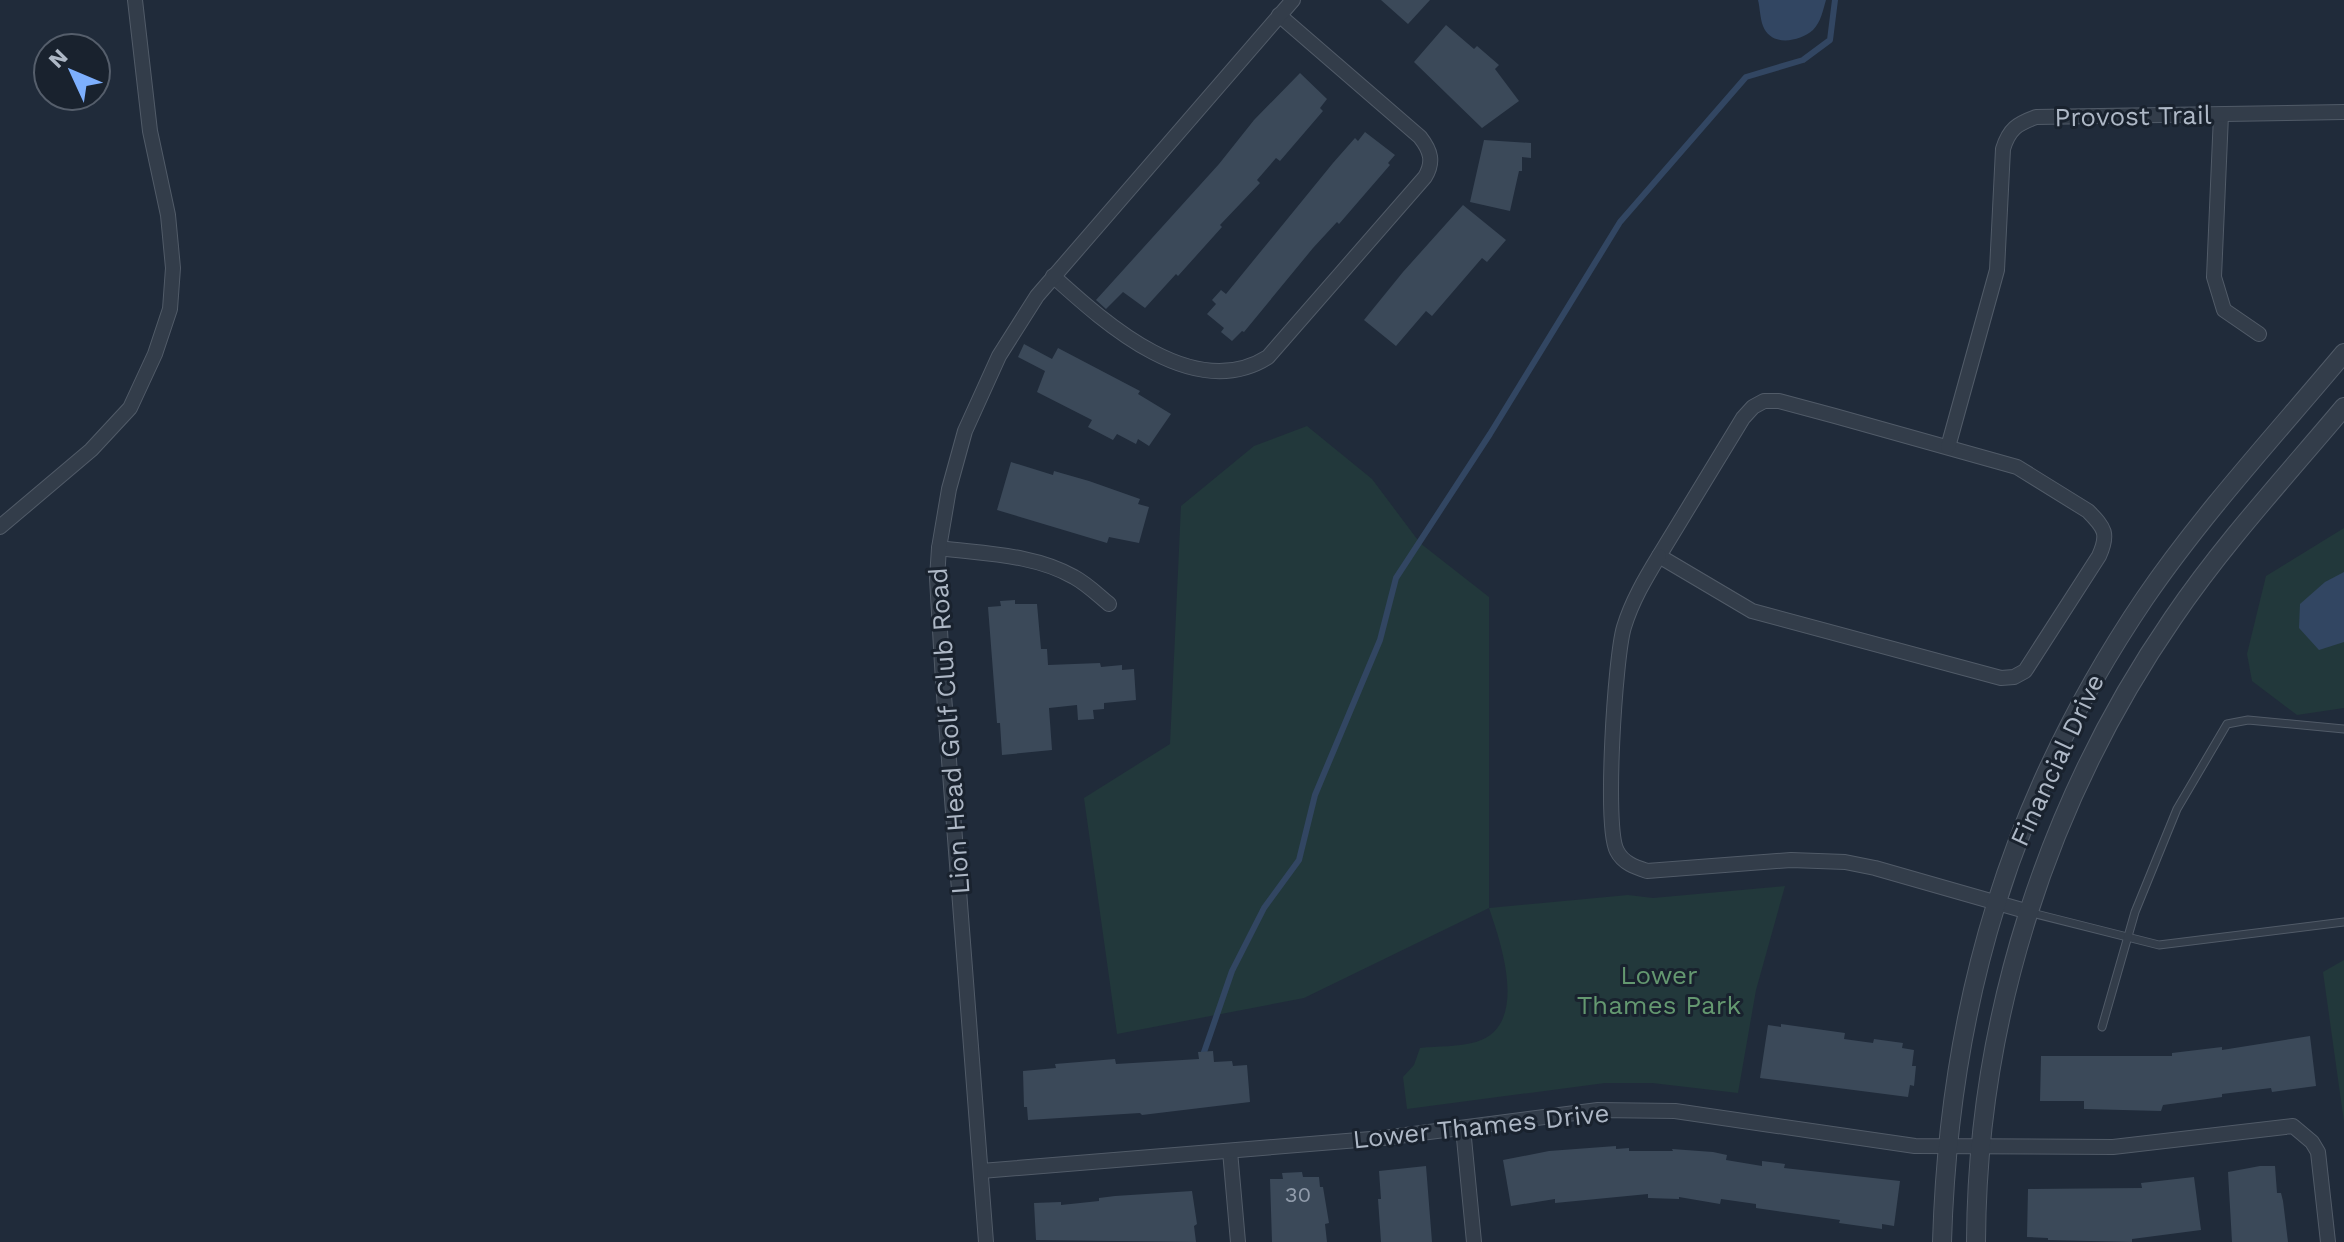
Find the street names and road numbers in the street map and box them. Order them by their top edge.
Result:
street label: Provost Trail [2054,100,2212,132]
street label: Lion Head Golf Club Road [923,567,975,895]
street label: Financial Drive [2004,669,2110,851]
street label: Lower Thames Drive [1351,1098,1611,1154]

